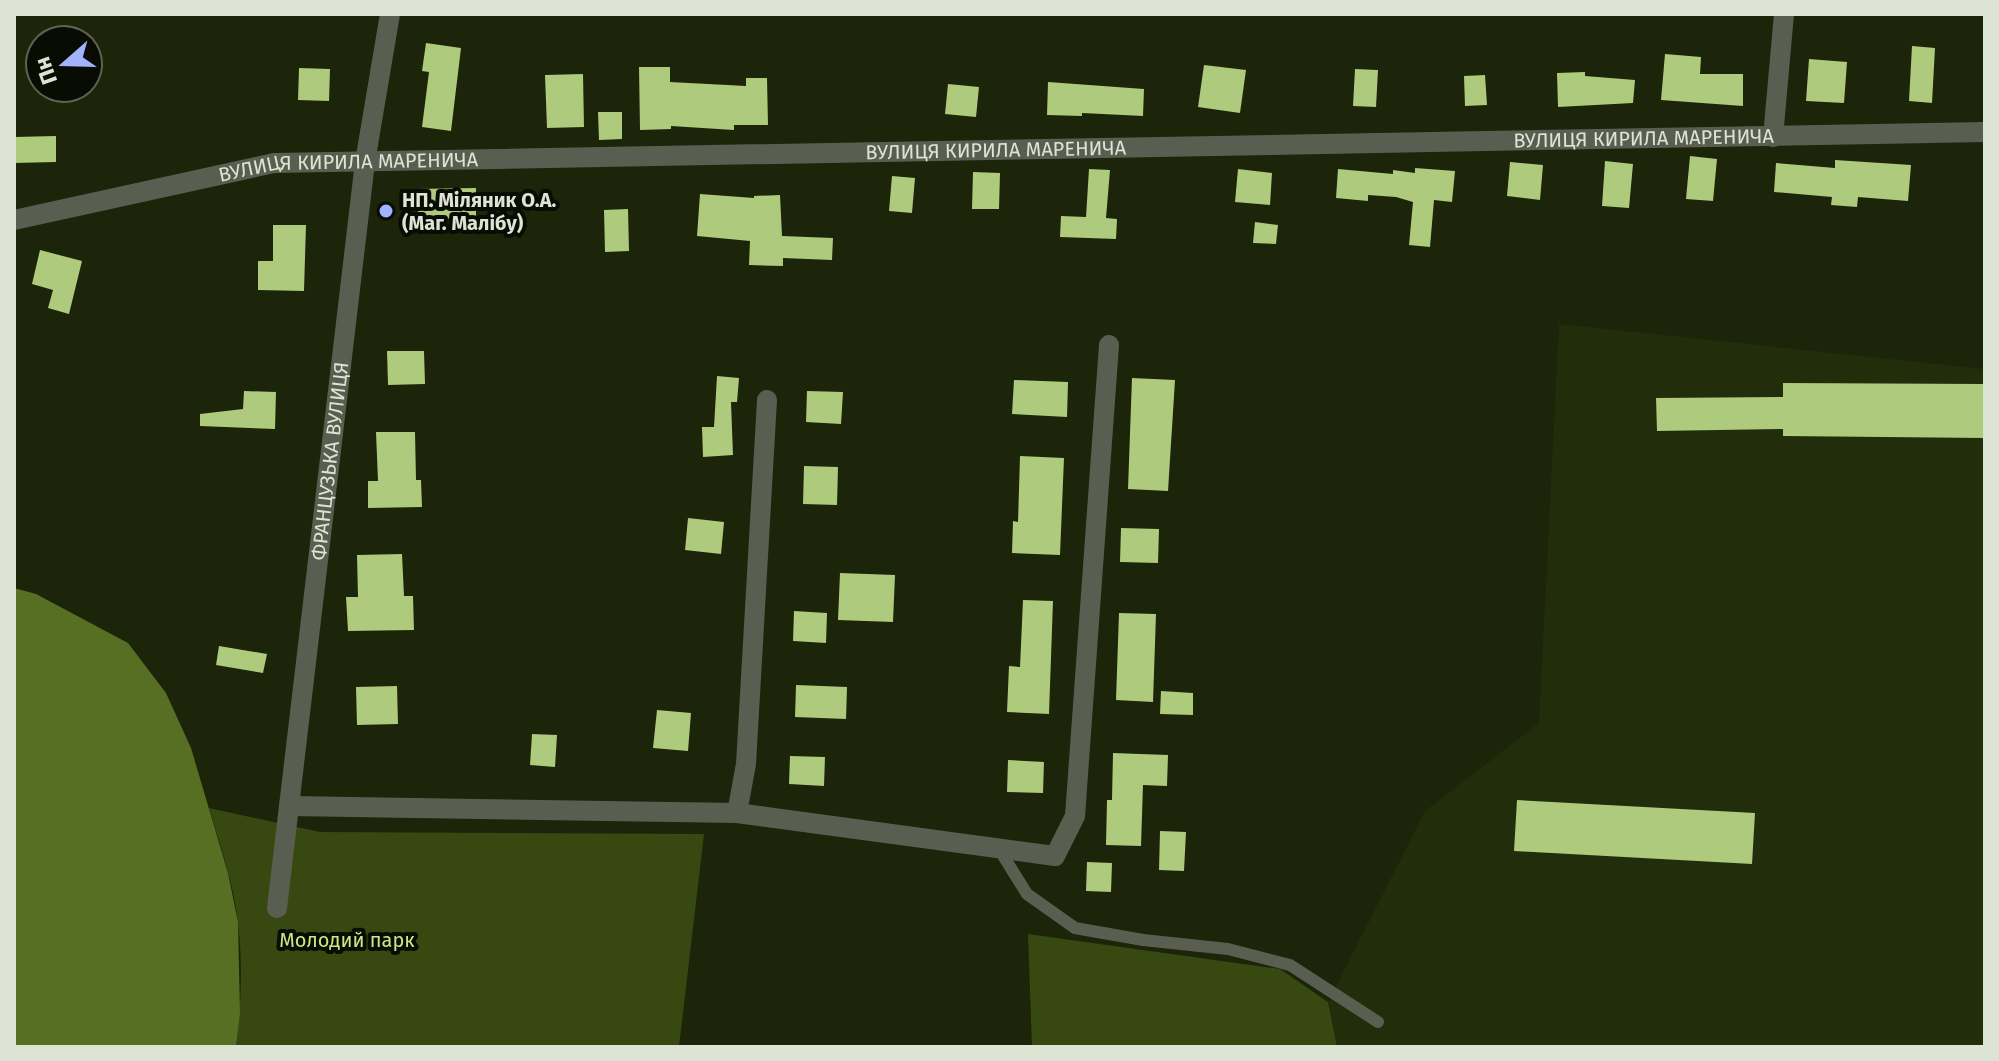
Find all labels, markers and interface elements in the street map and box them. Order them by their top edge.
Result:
north arrow [24,24,104,104]
text: Пн [28,53,63,88]
street label: ВУЛИЦЯ КИРИЛА МАРЕНИЧА [1513,124,1775,153]
street label: ВУЛИЦЯ КИРИЛА МАРЕНИЧА [865,136,1127,164]
street label: ВУЛИЦЯ КИРИЛА МАРЕНИЧА [216,147,479,187]
place label: НП. Міляник О.А. (Маг. Малібу) [402,188,557,235]
marker: НП. Міляник О.А. (Маг. Малібу) [377,202,395,220]
street label: ФРАНЦУЗЬКА ВУЛИЦЯ [306,361,353,562]
park label: Молодий парк [279,928,415,952]

